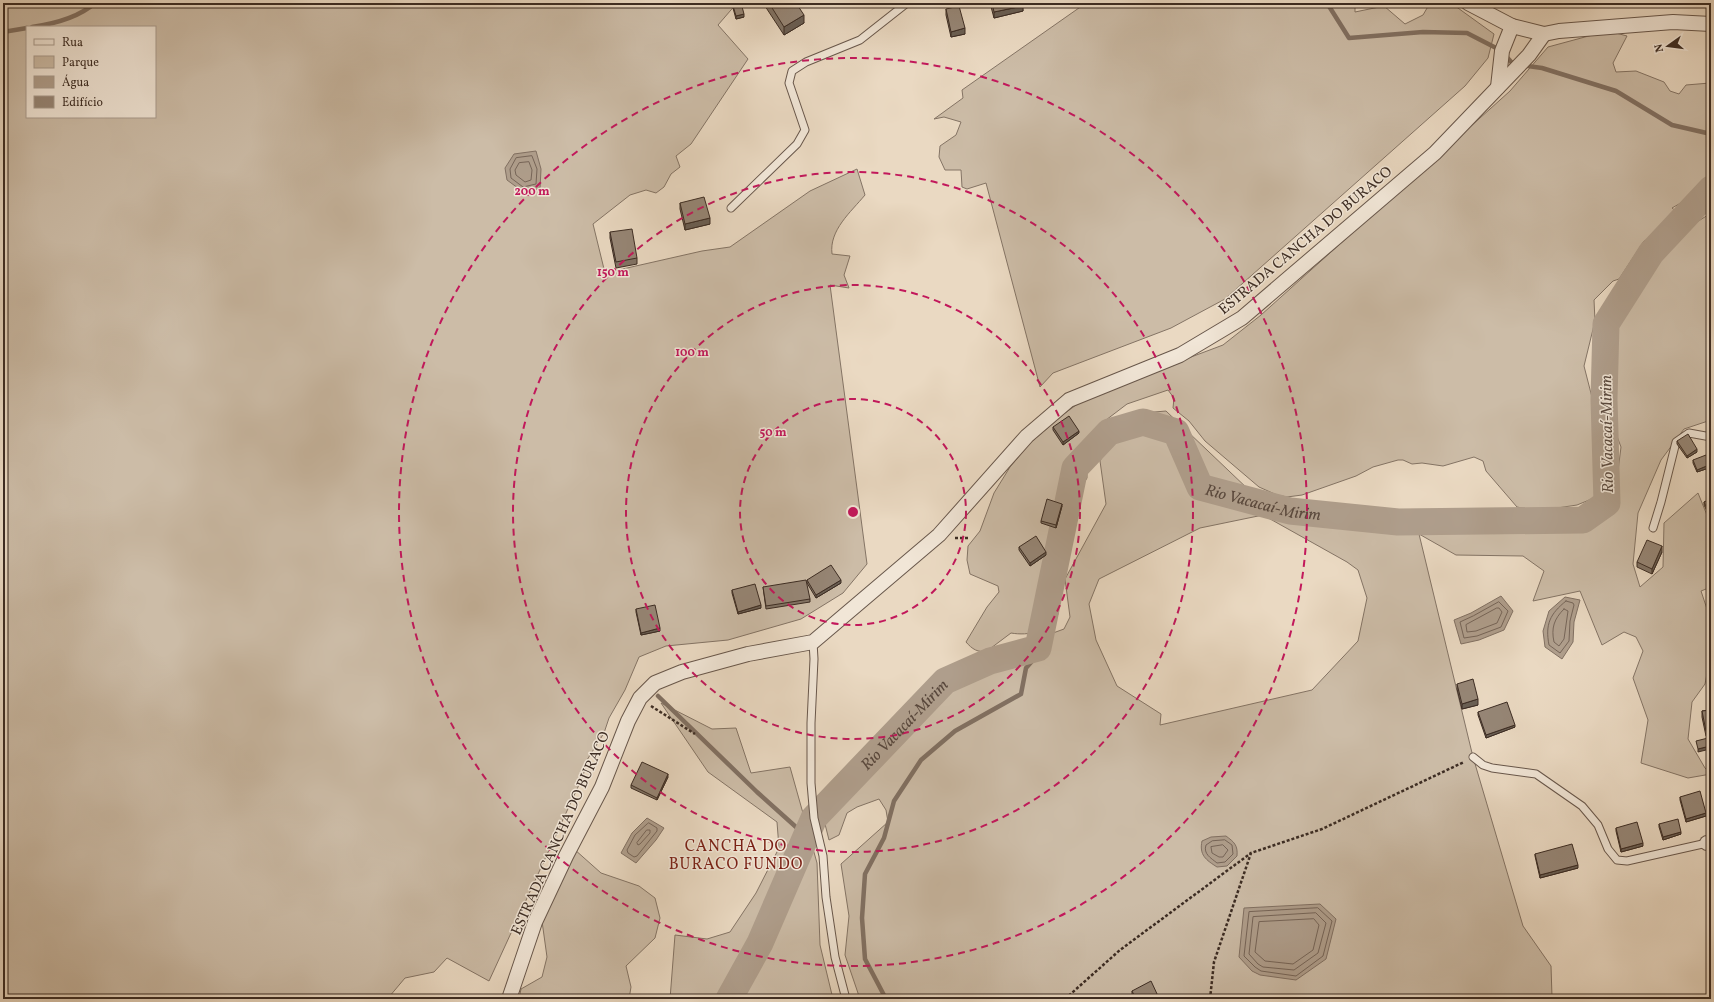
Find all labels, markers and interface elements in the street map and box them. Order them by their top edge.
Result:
legend [26,26,156,118]
north arrow [1648,26,1688,66]
text: Rua [62,35,83,51]
text: N [1652,42,1668,54]
text: Parque [62,55,99,71]
text: Água [62,74,89,91]
text: Edifício [62,95,103,111]
street label: ESTRADA CANCHA DO BURACO [1214,162,1398,320]
text: 200 m [514,184,550,200]
text: 150 m [597,265,629,281]
text: 100 m [675,345,709,361]
water label: Rio Vacacaí-Mirim [1596,375,1620,493]
text: 50 m [759,425,787,441]
water label: Rio Vacacaí-Mirim [1202,480,1322,527]
centre of rings [846,505,860,519]
water label: Rio Vacacaí-Mirim [856,675,954,776]
street label: ESTRADA CANCHA DO BURACO [507,728,616,939]
district label: CANCHA DO BURACO FUNDO [669,836,803,876]

